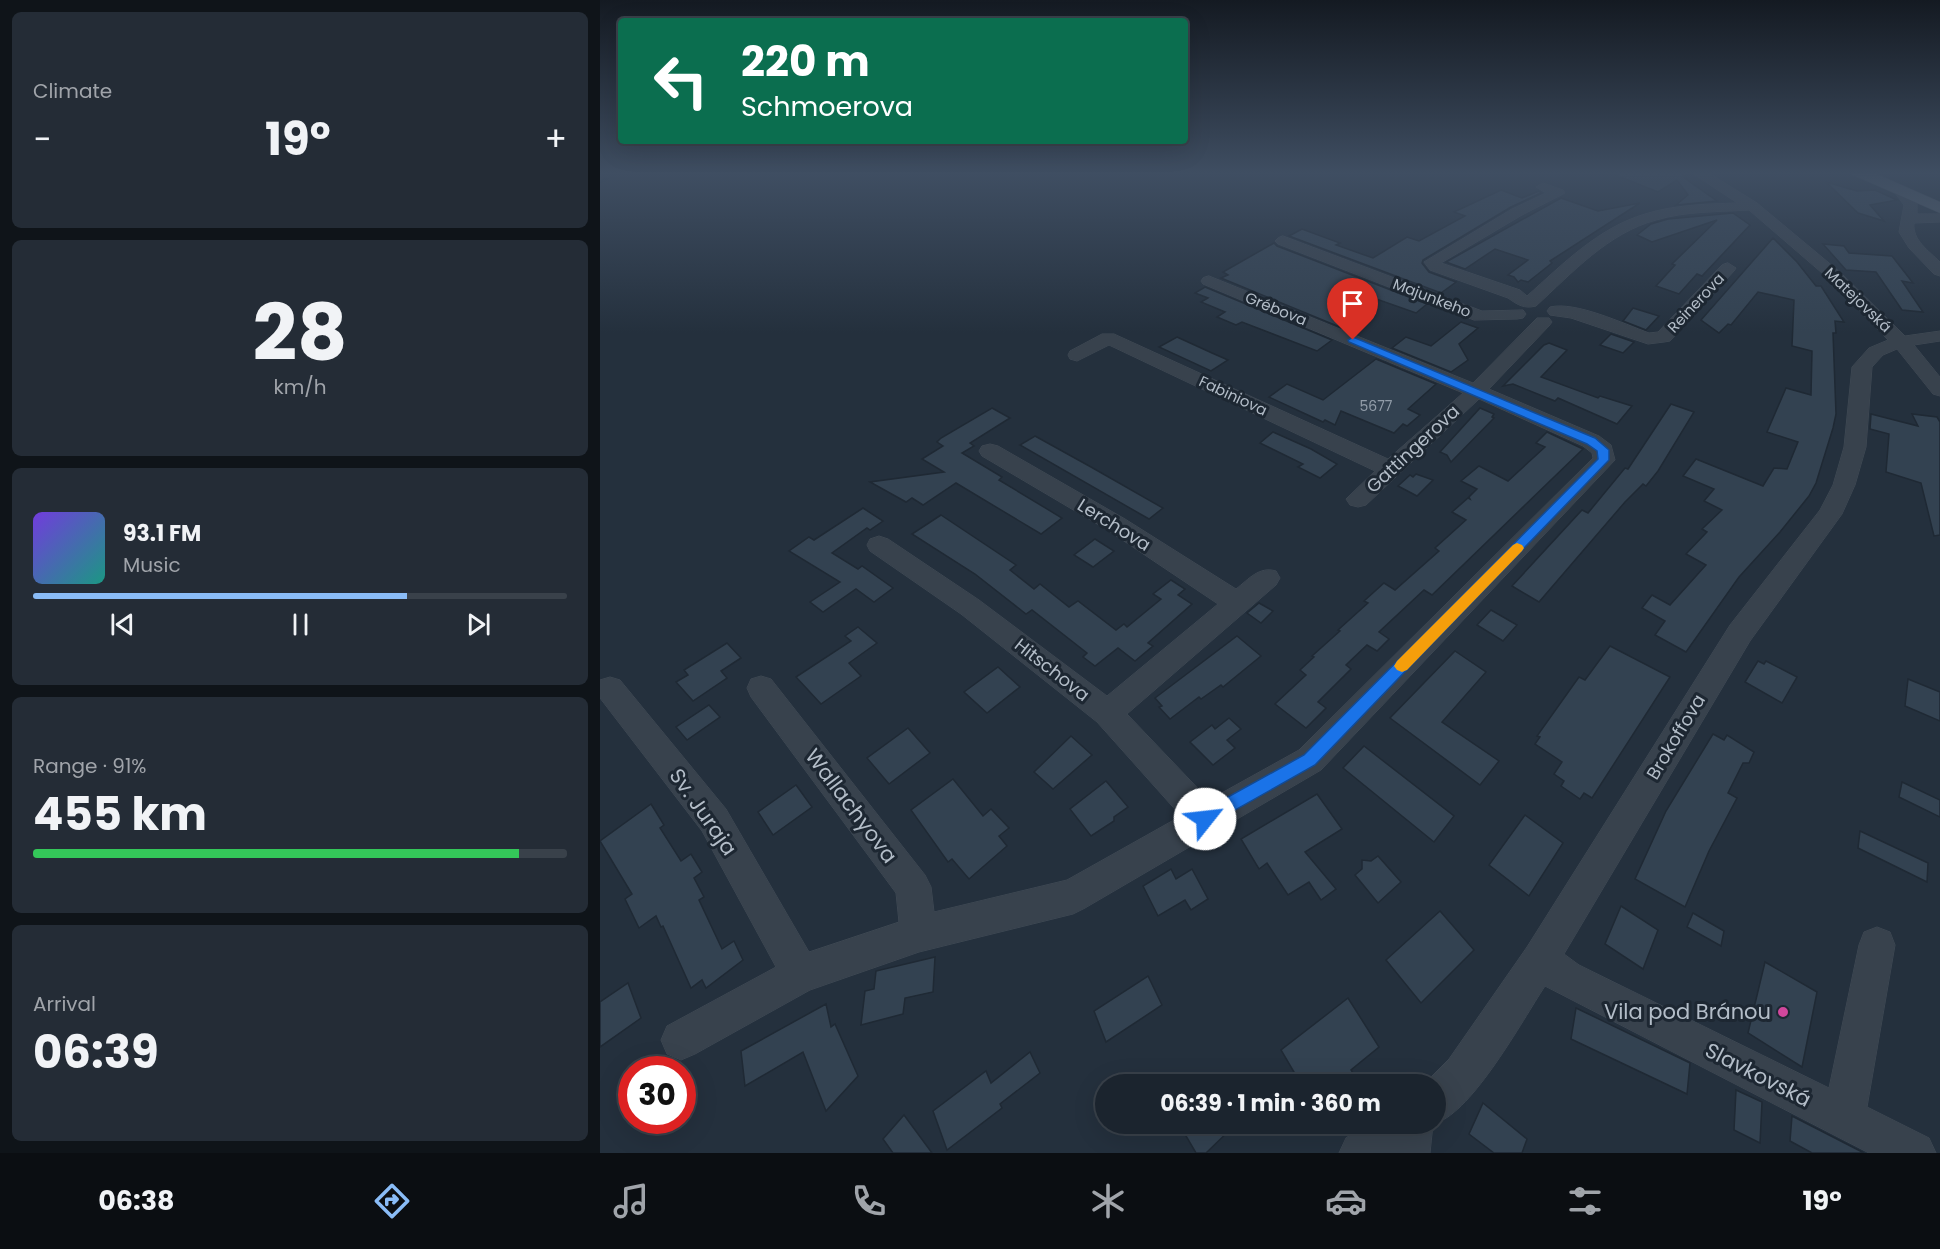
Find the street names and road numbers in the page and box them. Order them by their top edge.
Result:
street label: Matejovská [1820,262,1896,337]
street label: Reinerova [1662,268,1729,337]
street label: Majunkeho [1390,273,1474,322]
street label: Grébova [1242,287,1310,330]
street label: Fabiniova [1196,371,1271,420]
street label: Gattingerova [1361,399,1465,498]
street label: Lerchova [1073,492,1156,557]
street label: Hitschova [1010,632,1095,707]
street label: Brokoffova [1640,689,1711,784]
street label: Wallachyova [799,742,904,869]
street label: Sv. Juraja [663,762,744,861]
street label: Slavkovská [1700,1035,1816,1114]

